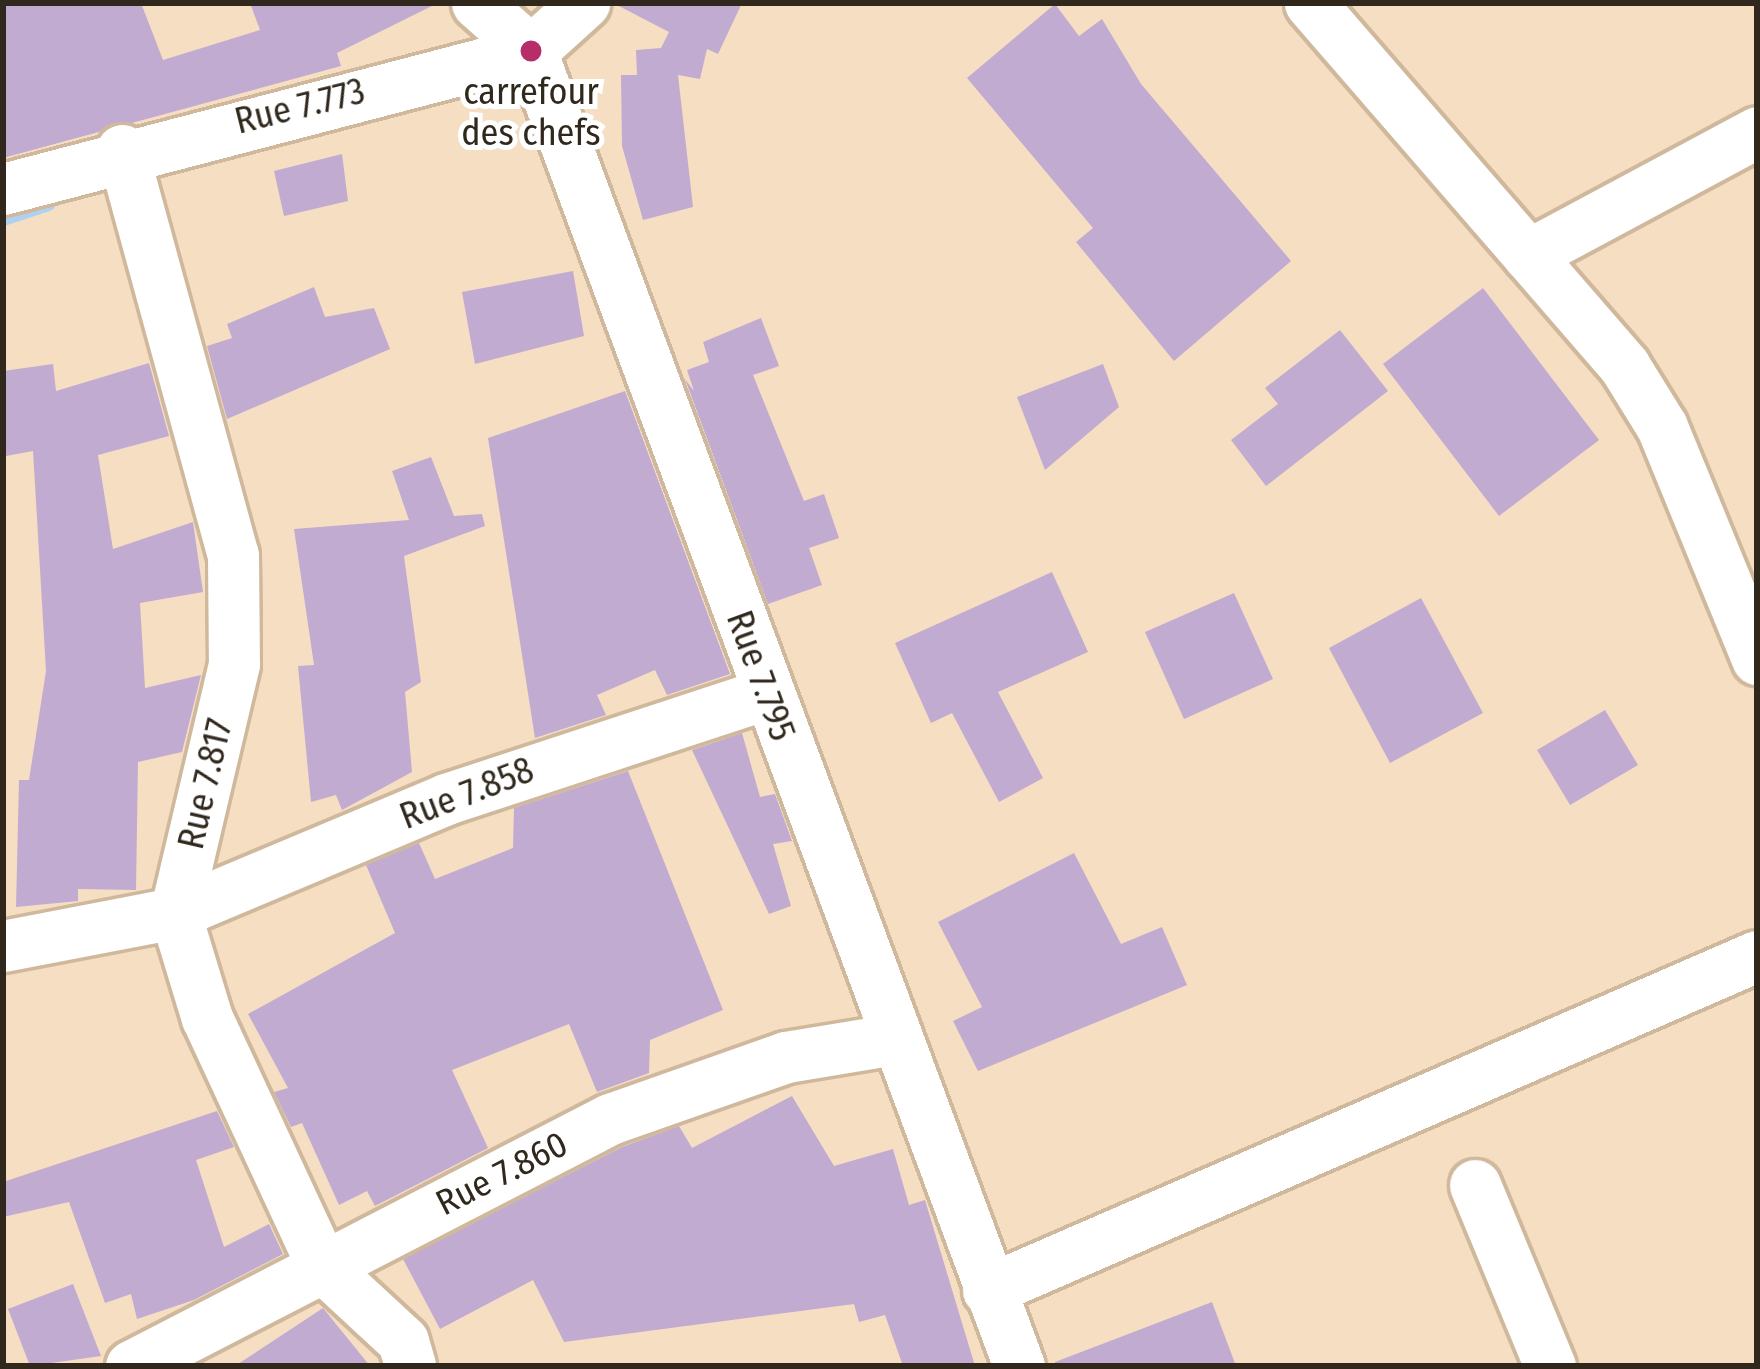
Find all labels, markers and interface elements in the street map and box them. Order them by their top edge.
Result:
marker: carrefour des chefs [518,38,544,64]
street label: Rue 7.773 [231,70,369,144]
place label: carrefour des chefs [461,70,601,155]
street label: Rue 7.795 [717,605,803,747]
street label: Rue 7.817 [170,715,242,853]
street label: Rue 7.858 [394,749,540,839]
street label: Rue 7.860 [429,1123,575,1225]

